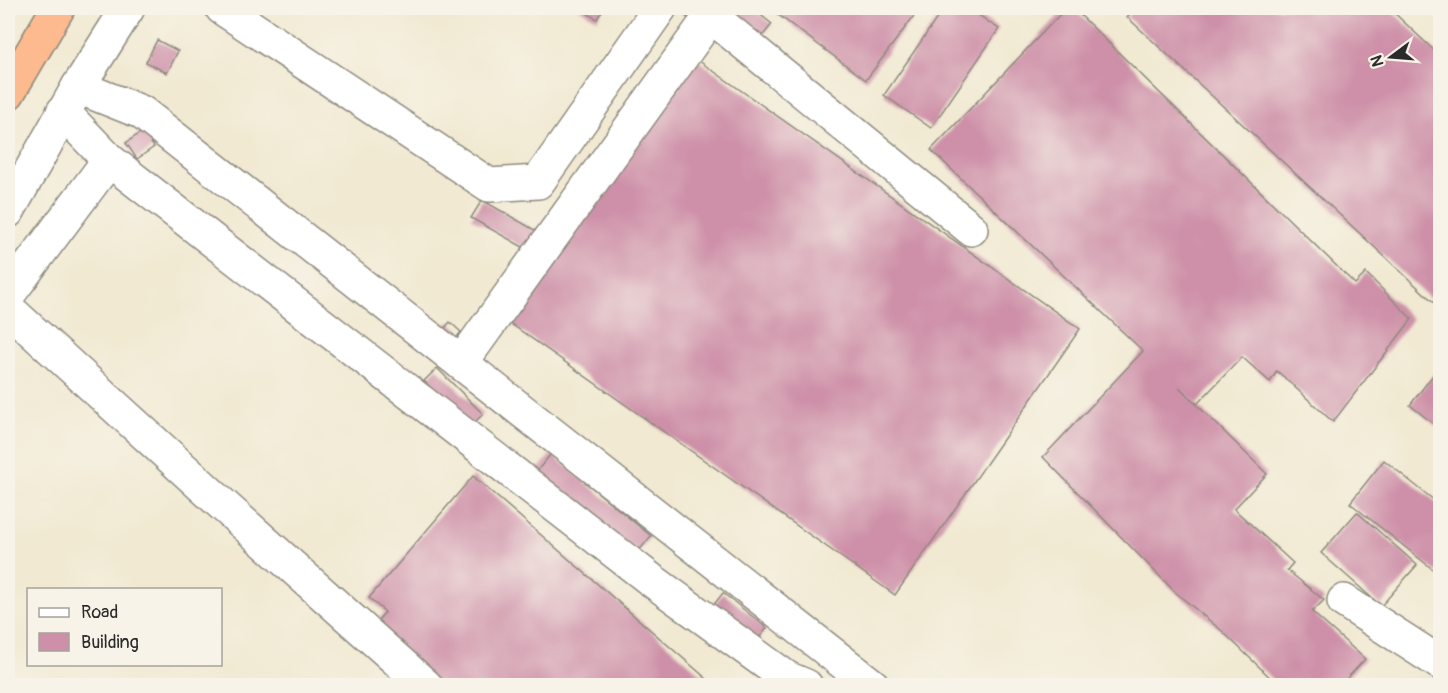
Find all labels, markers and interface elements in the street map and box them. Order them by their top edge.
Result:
north arrow [1361,27,1421,87]
text: N [1366,53,1389,69]
legend [27,588,222,666]
text: Road [81,601,118,624]
text: Building [81,631,139,654]

